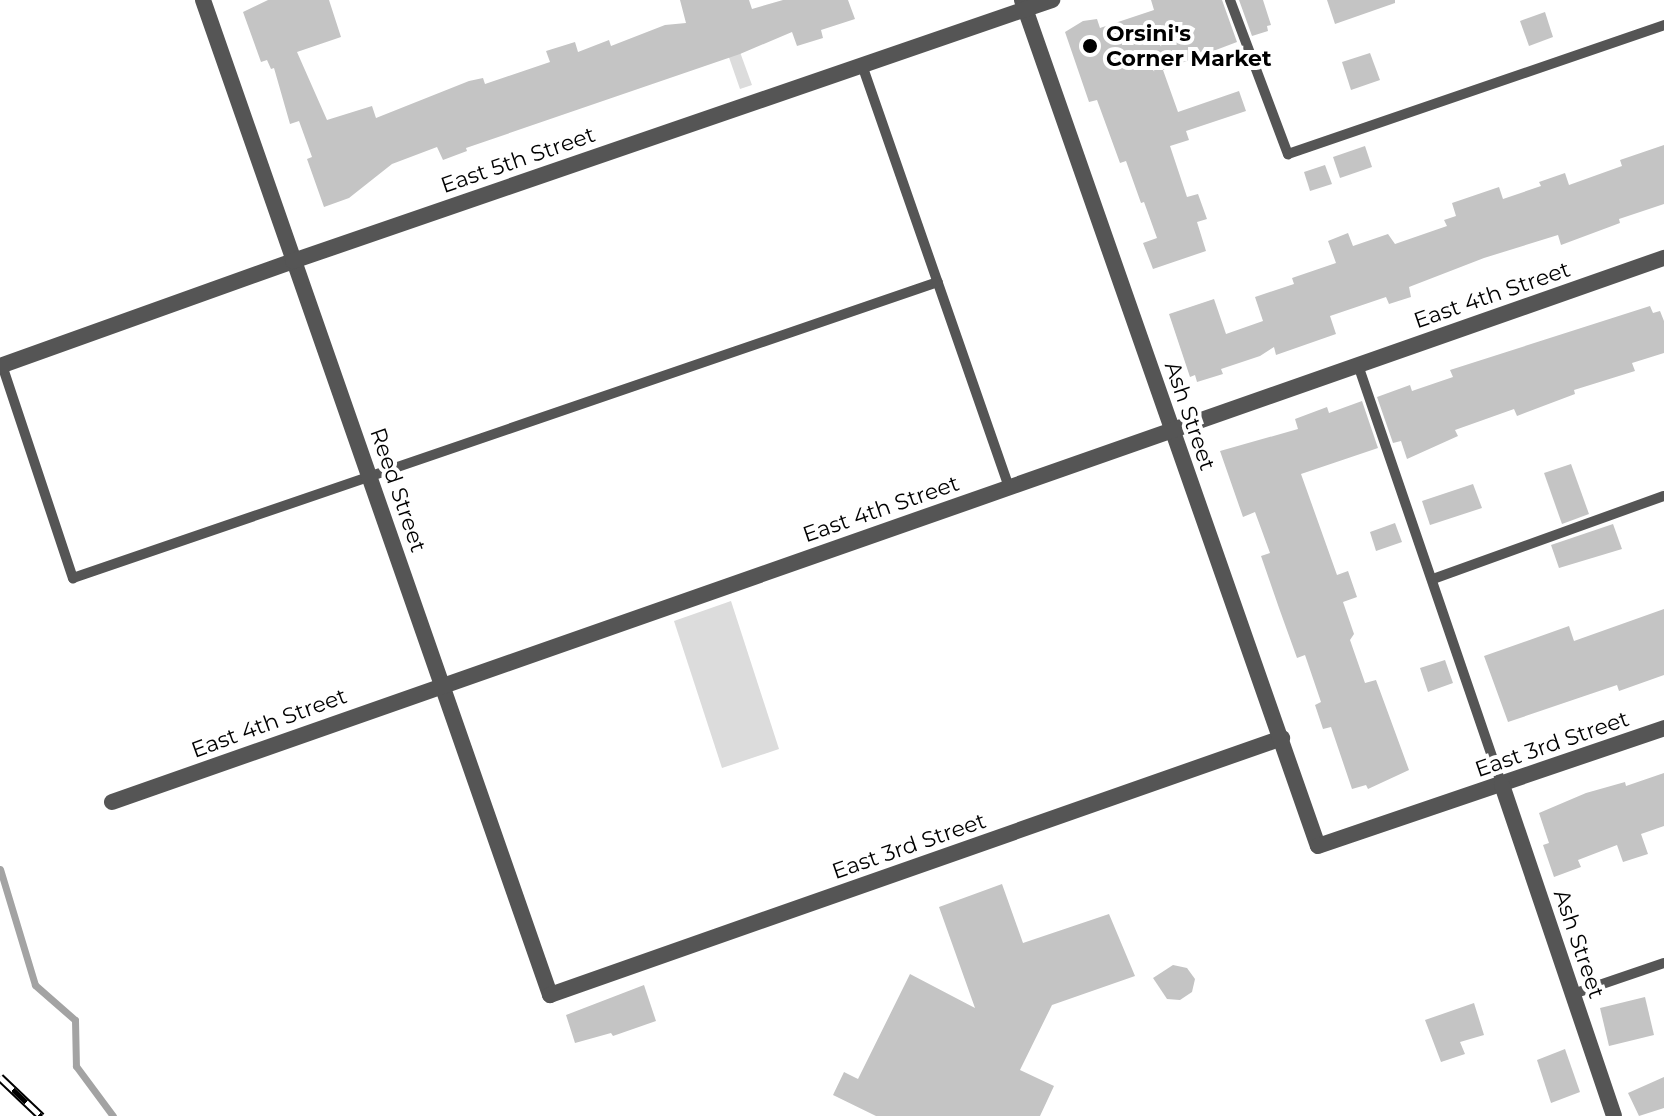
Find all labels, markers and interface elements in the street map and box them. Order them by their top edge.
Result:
place label: Orsini's Corner Market [1106,20,1272,72]
marker: Orsini's Corner Market [1081,37,1099,55]
street label: East 5th Street [437,121,599,199]
street label: East 4th Street [1410,256,1574,334]
street label: Ash Street [1159,358,1221,474]
street label: Reed Street [364,424,432,556]
street label: East 4th Street [799,470,963,548]
street label: East 4th Street [188,683,350,763]
street label: East 3rd Street [1472,705,1632,783]
street label: East 3rd Street [829,807,989,885]
street label: Ash Street [1548,886,1610,1002]

